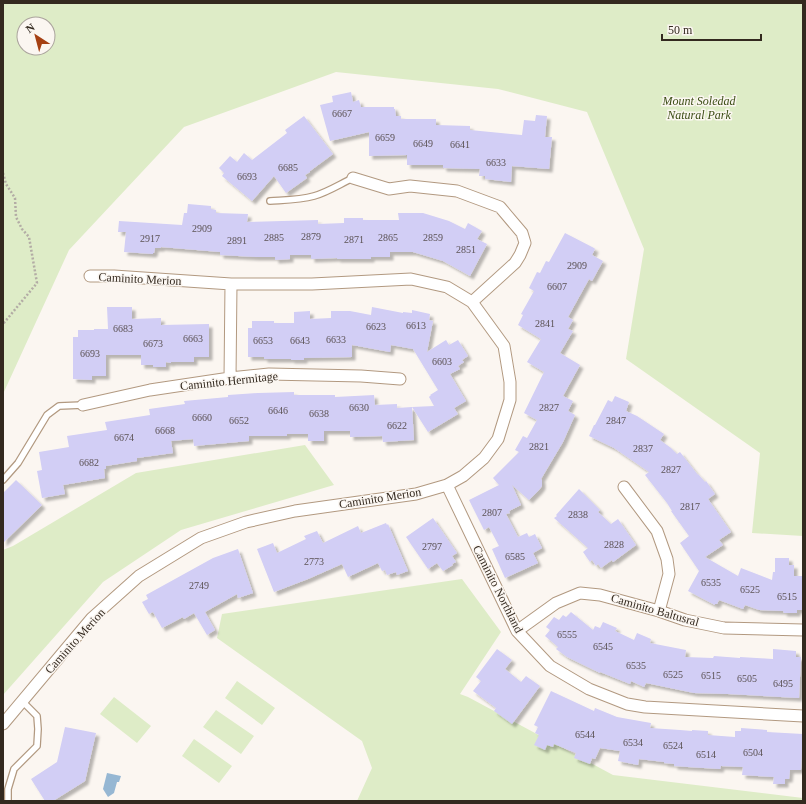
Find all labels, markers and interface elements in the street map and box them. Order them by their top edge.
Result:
north arrow [16,16,56,56]
scale bar [662,16,761,42]
text: N [23,21,37,35]
text: 50 m [668,23,693,37]
park label: Mount Soledad Natural Park [662,94,736,122]
house number: 6667 [332,108,352,119]
house number: 6659 [375,132,395,143]
house number: 6649 [413,138,433,149]
house number: 6641 [450,139,470,150]
house number: 6633 [486,157,506,168]
house number: 6685 [278,162,298,173]
house number: 6693 [237,171,257,182]
house number: 2909 [192,223,212,234]
house number: 2879 [301,231,321,242]
house number: 2885 [264,232,284,243]
house number: 2865 [378,232,398,243]
house number: 2859 [423,232,443,243]
house number: 2917 [140,233,160,244]
house number: 2871 [344,234,364,245]
house number: 2891 [227,235,247,246]
house number: 2851 [456,244,476,255]
house number: 2909 [567,260,587,271]
street label: Caminito Merion [98,270,182,288]
house number: 6607 [547,281,567,292]
house number: 2841 [535,318,555,329]
house number: 6613 [406,320,426,331]
house number: 6623 [366,321,386,332]
house number: 6683 [113,323,133,334]
house number: 6663 [183,333,203,344]
house number: 6633 [326,334,346,345]
house number: 6653 [253,335,273,346]
house number: 6643 [290,335,310,346]
house number: 6673 [143,338,163,349]
house number: 6693 [80,348,100,359]
house number: 6603 [432,356,452,367]
street label: Caminito Hermitage [179,369,279,393]
house number: 6630 [349,402,369,413]
house number: 2827 [539,402,559,413]
house number: 6646 [268,405,288,416]
house number: 6638 [309,408,329,419]
house number: 6660 [192,412,212,423]
house number: 6652 [229,415,249,426]
house number: 2847 [606,415,626,426]
house number: 6622 [387,420,407,431]
house number: 6668 [155,425,175,436]
house number: 6674 [114,432,134,443]
house number: 2821 [529,441,549,452]
house number: 2837 [633,443,653,454]
house number: 6682 [79,457,99,468]
house number: 2827 [661,464,681,475]
street label: Caminito Merion [338,485,422,511]
house number: 2817 [680,501,700,512]
house number: 2807 [482,507,502,518]
house number: 2838 [568,509,588,520]
house number: 2828 [604,539,624,550]
house number: 2797 [422,541,442,552]
street label: Caminito Northland [470,543,526,635]
house number: 6585 [505,551,525,562]
house number: 2773 [304,556,324,567]
house number: 6535 [701,577,721,588]
house number: 2749 [189,580,209,591]
house number: 6525 [740,584,760,595]
street label: Caminito Baltusral [609,591,701,629]
house number: 6515 [777,591,797,602]
street label: Caminito Merion [42,605,108,677]
house number: 6555 [557,629,577,640]
house number: 6545 [593,641,613,652]
house number: 6535 [626,660,646,671]
house number: 6525 [663,669,683,680]
house number: 6515 [701,670,721,681]
house number: 6505 [737,673,757,684]
house number: 6495 [773,678,793,689]
house number: 6544 [575,729,595,740]
house number: 6534 [623,737,643,748]
house number: 6524 [663,740,683,751]
house number: 6504 [743,747,763,758]
house number: 6514 [696,749,716,760]

